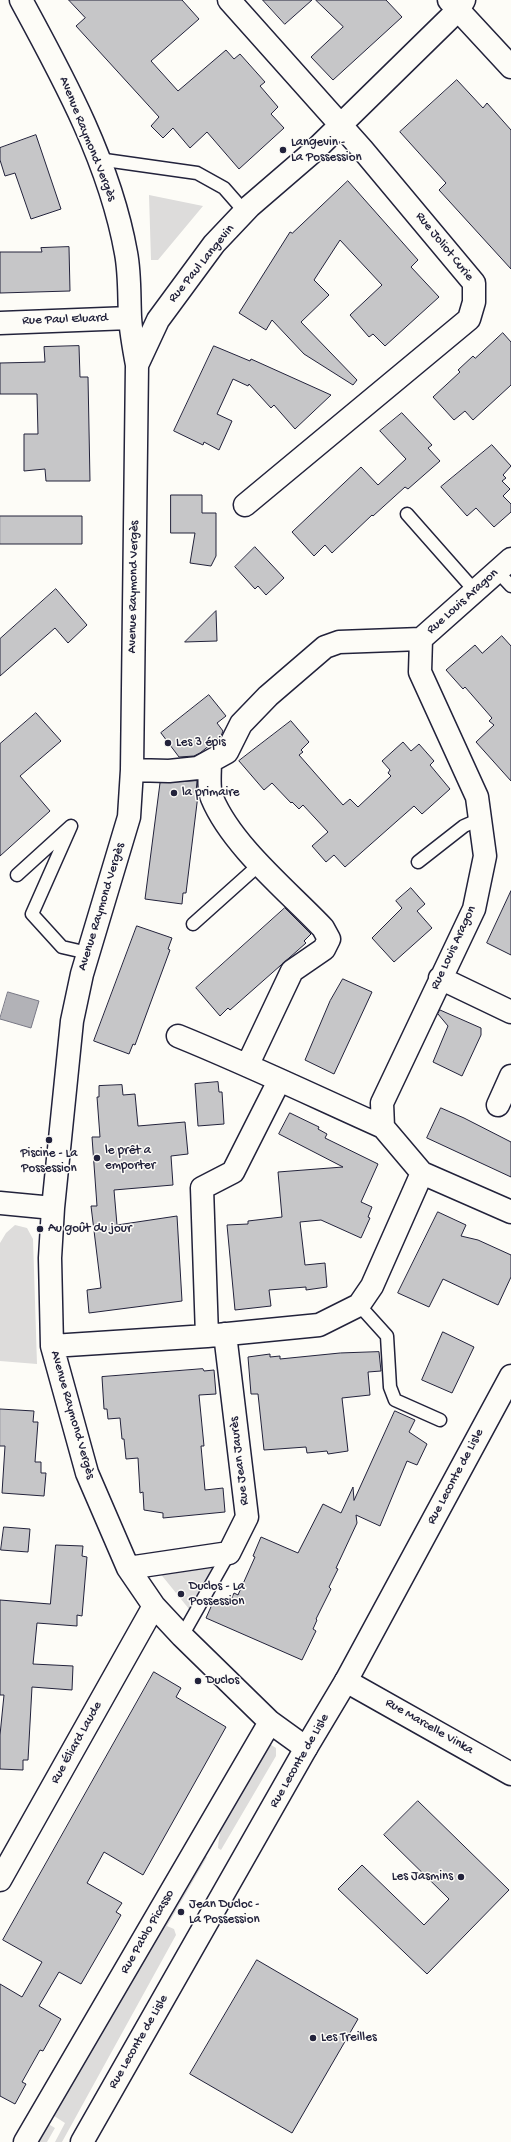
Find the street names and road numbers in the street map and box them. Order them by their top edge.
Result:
street label: Avenue Raymond Vergès [55,74,119,204]
street label: Rue Joliot Curie [411,209,477,285]
street label: Rue Paul Langevin [166,222,238,306]
street label: Rue Paul Eluard [22,311,108,329]
street label: Avenue Raymond Vergès [125,520,143,654]
street label: Rue Louis Aragon [424,566,502,638]
street label: Avenue Raymond Vergès [75,841,129,973]
street label: Rue Louis Aragon [428,904,480,992]
street label: Avenue Raymond Vergès [46,1349,98,1481]
street label: Rue Jean Jaurès [227,1416,253,1506]
street label: Rue Leconte de Lisle [424,1427,488,1527]
street label: Rue Marcelle Vinka [382,1695,476,1759]
street label: Rue Éliard Laude [48,1699,106,1787]
street label: Rue Leconte de Lisle [267,1711,333,1811]
street label: Rue Pablo Picasso [118,1887,178,1977]
street label: Rue Leconte de Lisle [106,1992,172,2092]

